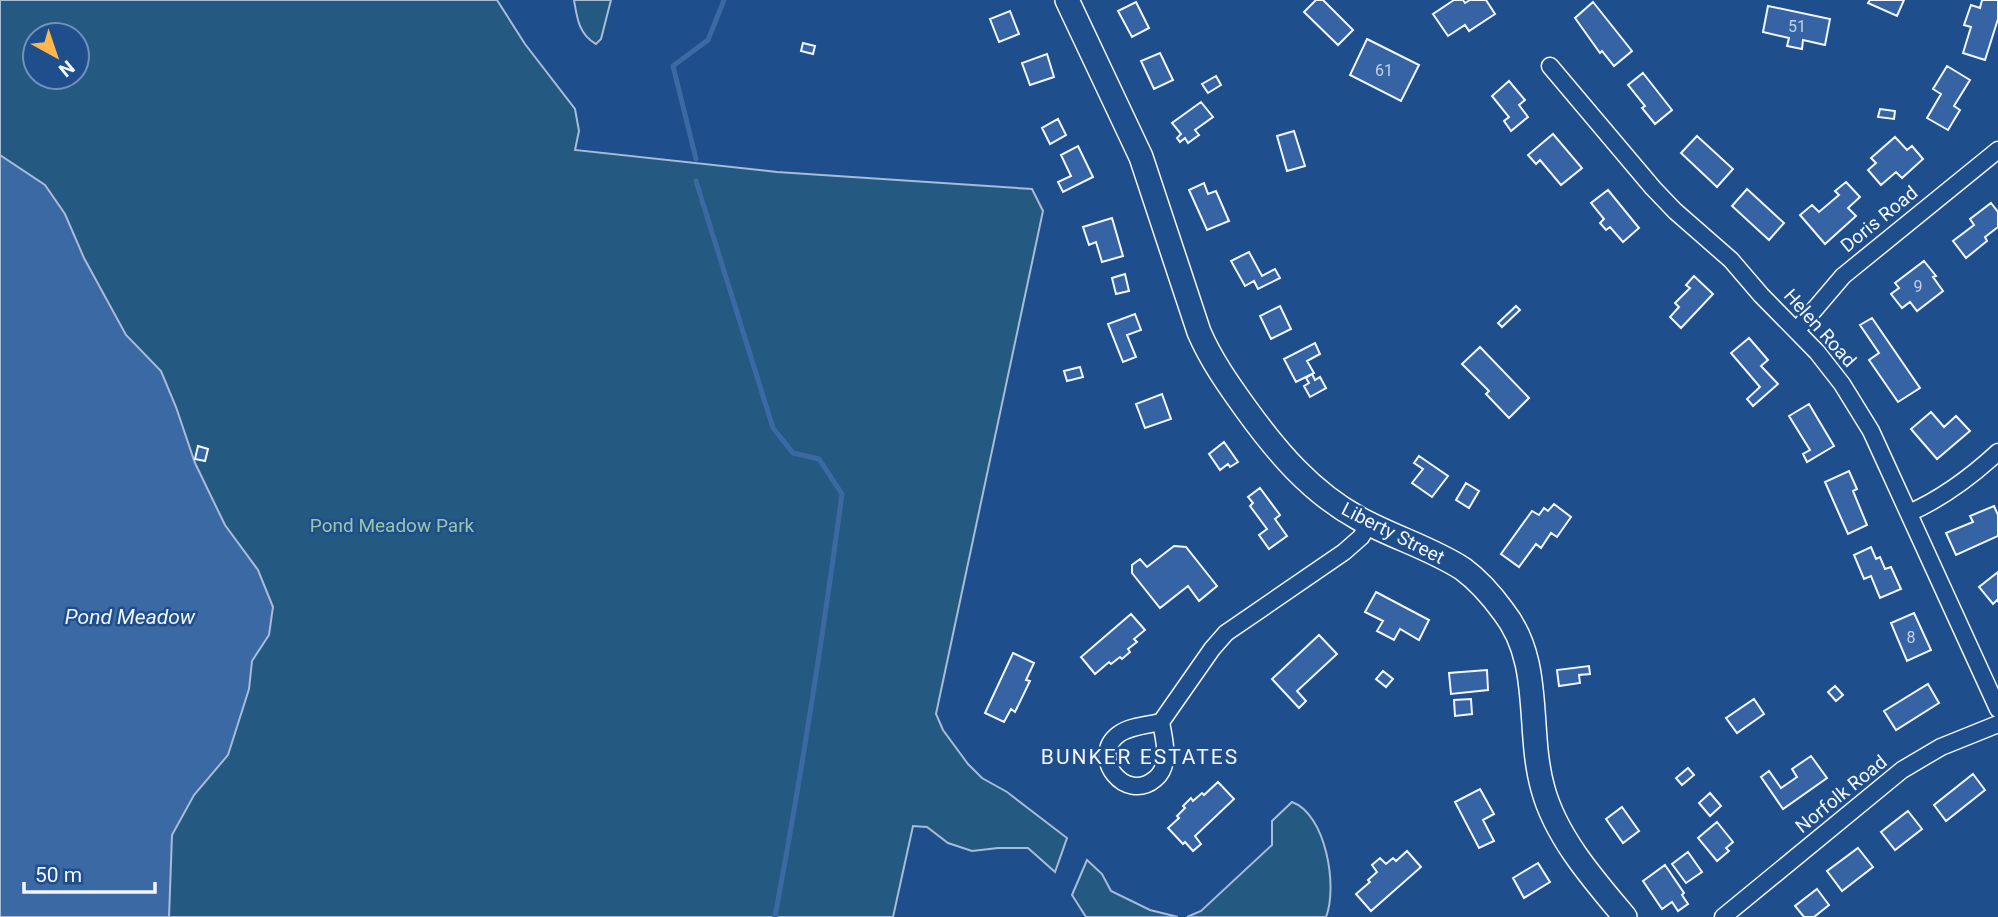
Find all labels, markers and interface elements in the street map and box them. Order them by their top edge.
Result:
house number: 51 [1788,17,1806,36]
north arrow [21,21,91,91]
text: N [54,56,79,82]
house number: 61 [1375,61,1393,80]
street label: Doris Road [1836,181,1922,257]
house number: 9 [1914,277,1923,296]
street label: Helen Road [1779,284,1861,372]
street label: Liberty Street [1338,497,1448,569]
park label: Pond Meadow Park [310,514,475,537]
water label: Pond Meadow [65,605,196,629]
house number: 8 [1907,628,1916,647]
district label: BUNKER ESTATES [1041,745,1239,769]
street label: Norfolk Road [1791,750,1891,838]
scale bar [24,850,156,894]
text: 50 m [35,863,82,887]

